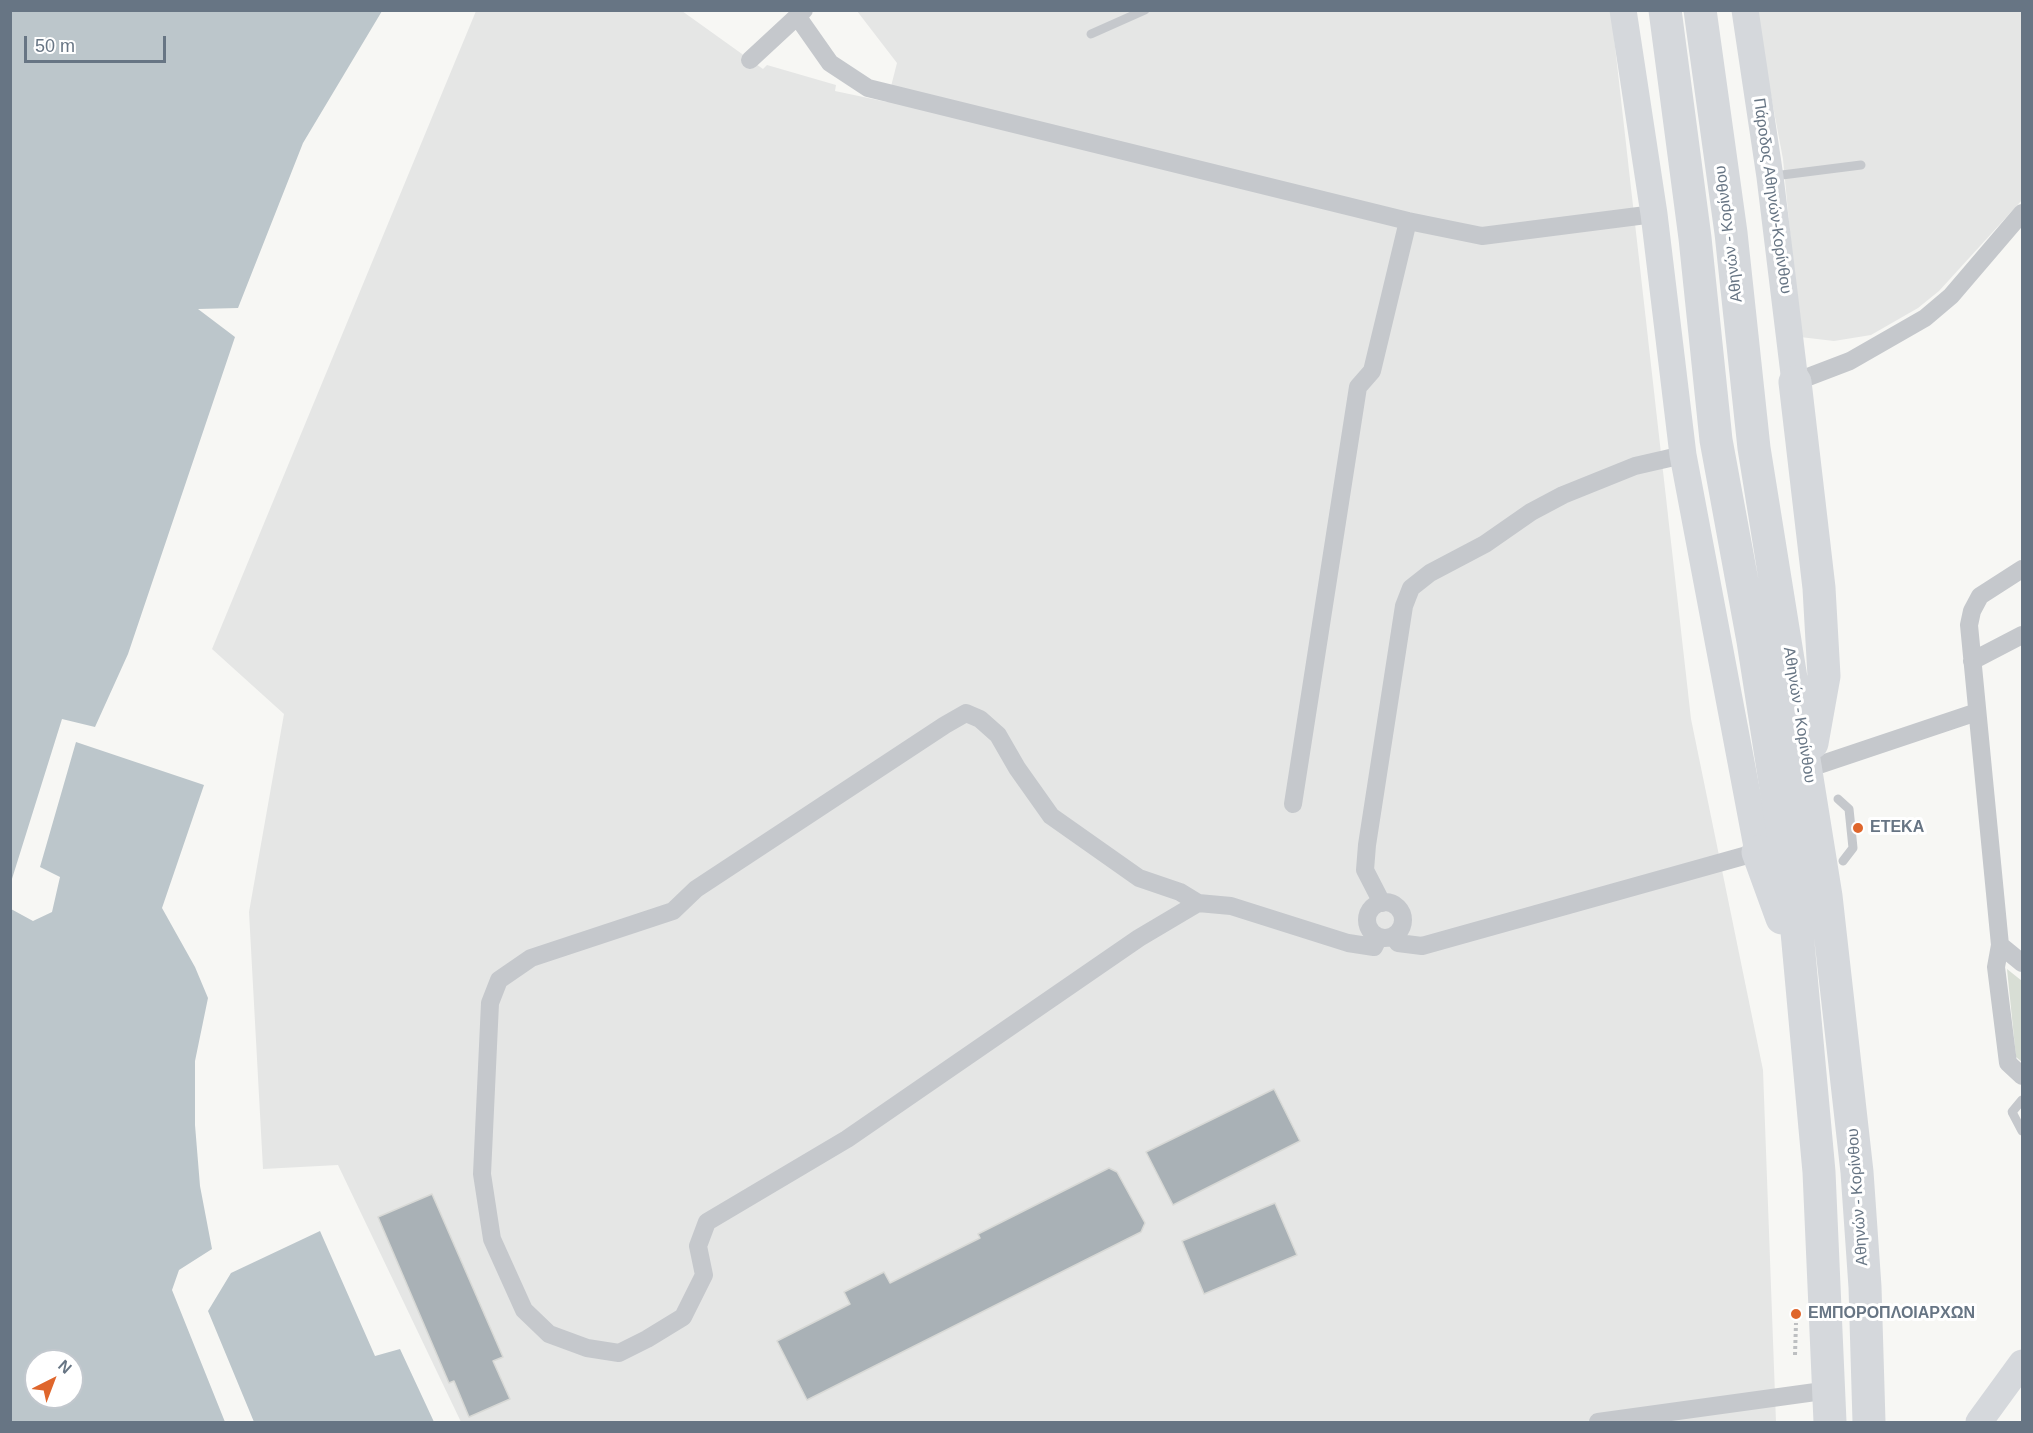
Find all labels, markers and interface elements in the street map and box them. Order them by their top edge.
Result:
scale bar [27,24,170,62]
text: 50 m [35,36,75,56]
street label: Πάροδος Αθηνών-Κορίνθου [1749,97,1795,295]
street label: Αθηνών - Κορίνθου [1711,164,1747,304]
street label: Αθηνών - Κορίνθου [1779,645,1819,785]
place label: ΕΤΕΚΑ [1870,818,1924,838]
marker: ΕΤΕΚΑ [1851,821,1865,835]
street label: Αθηνών - Κορίνθου [1844,1128,1872,1266]
place label: ΕΜΠΟΡΟΠΛΟΙΑΡΧΩΝ [1808,1304,1975,1324]
marker: ΕΜΠΟΡΟΠΛΟΙΑΡΧΩΝ [1789,1307,1803,1321]
north arrow [24,1349,84,1409]
text: N [55,1357,75,1377]

